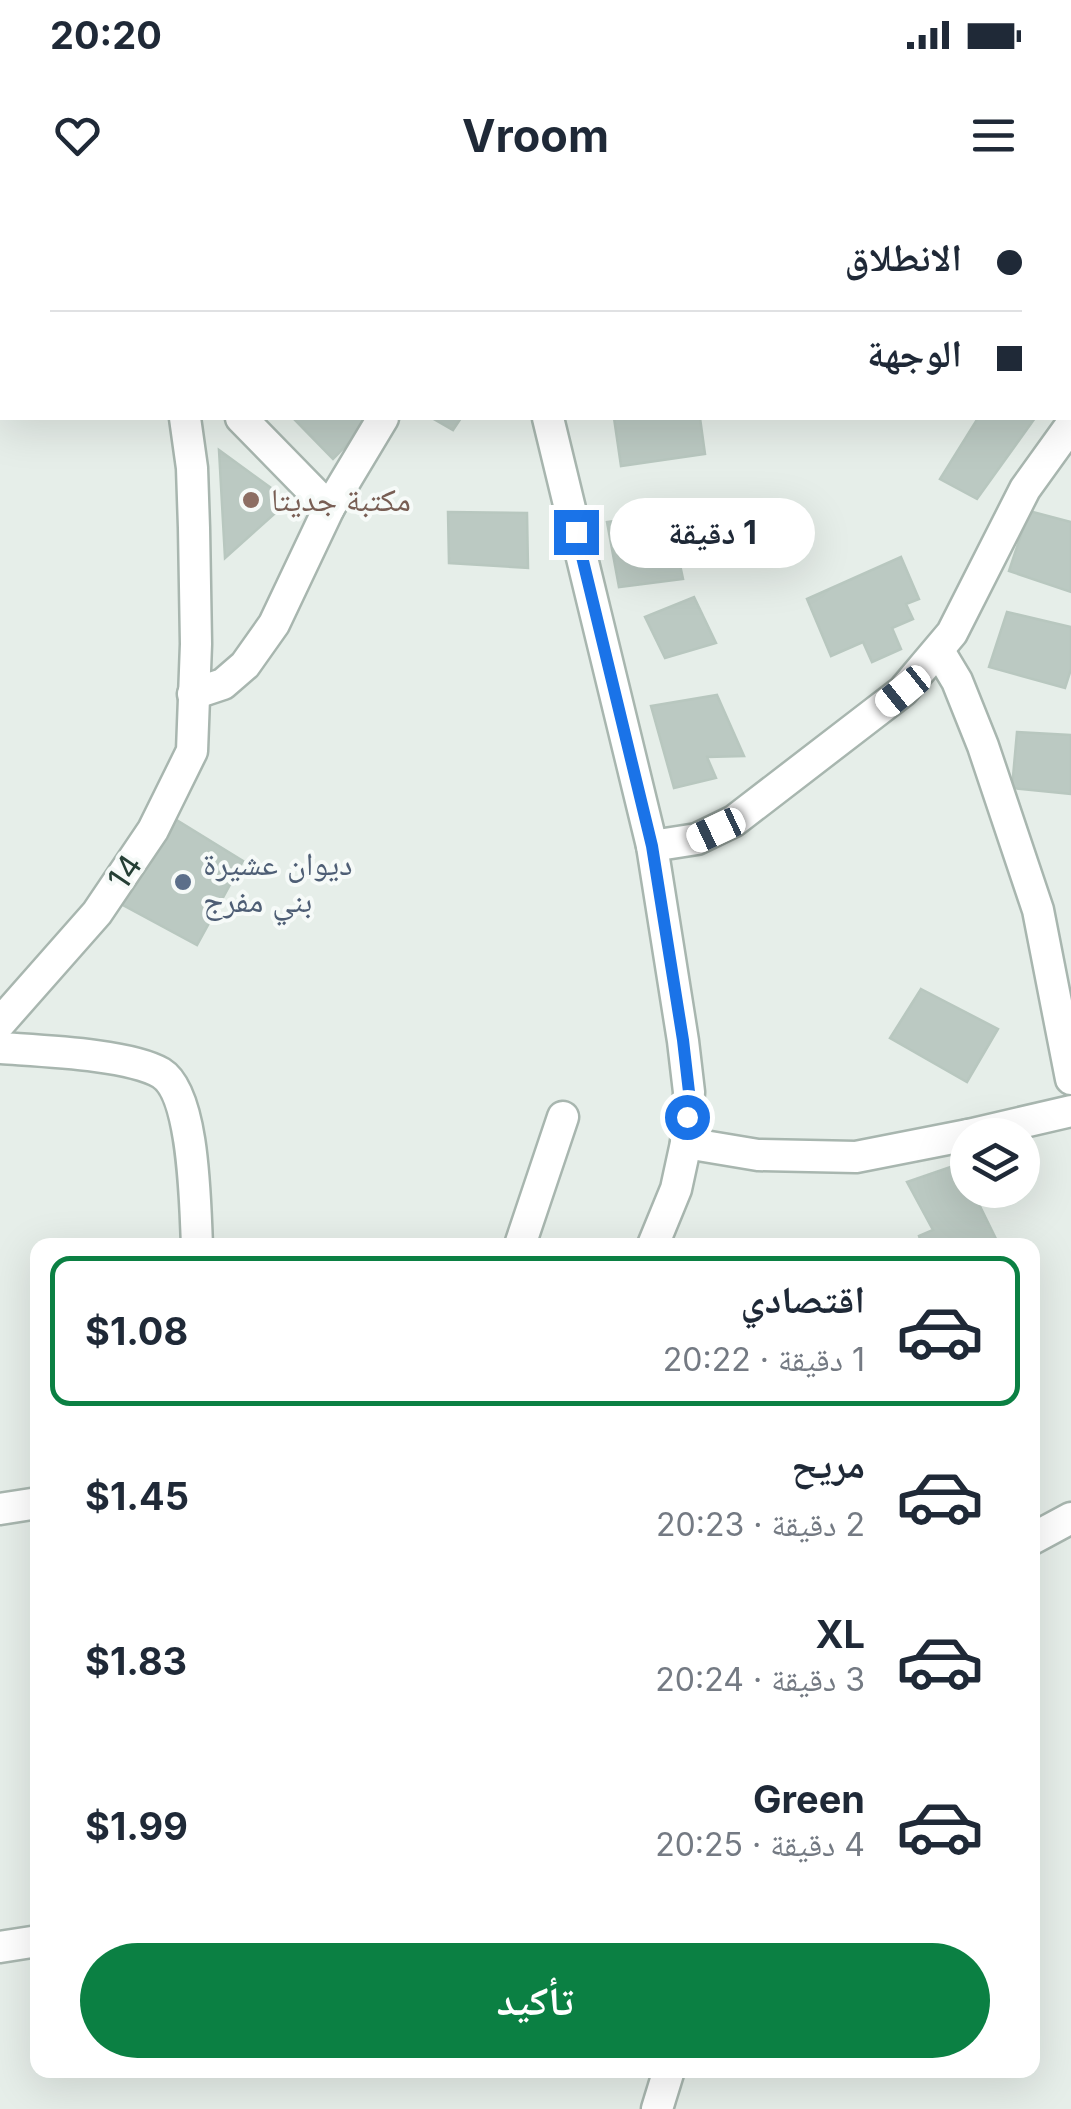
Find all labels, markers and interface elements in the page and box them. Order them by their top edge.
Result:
text: 20:20 [50,12,162,58]
icon: heart [50,108,105,163]
text: Vroom [462,108,609,163]
icon: menu [966,108,1021,163]
text: الانطلاق [844,234,962,280]
text: الوجهة [867,330,962,376]
place label: مكتبة جديتا [271,480,411,519]
marker: مكتبة جديتا [240,489,262,511]
callout: 1 دقيقة [611,497,816,567]
route end [554,510,599,555]
text: 1 دقيقة [668,513,757,552]
car [870,660,936,722]
car [682,804,750,856]
place label: ديوان عشيرة بني مفرج [203,844,352,926]
street label: 14 [99,847,150,897]
marker: ديوان عشيرة بني مفرج [172,871,194,893]
route start [665,1095,710,1140]
map controls [950,1118,1040,1208]
button: layers [950,1118,1040,1208]
text: اقتصادي [741,1276,865,1322]
icon: car [895,1286,985,1376]
text: $1.08 [85,1308,188,1354]
text: 1 دقيقة · 20:22 [663,1340,865,1379]
text: مريح [791,1441,865,1487]
icon: car [895,1451,985,1541]
text: $1.45 [85,1473,189,1519]
text: 2 دقيقة · 20:23 [656,1505,865,1544]
text: XL [815,1611,865,1657]
icon: car [895,1616,985,1706]
text: $1.83 [85,1638,187,1684]
text: 3 دقيقة · 20:24 [655,1660,865,1699]
text: Green [753,1776,865,1822]
icon: car [895,1781,985,1871]
text: $1.99 [85,1803,188,1849]
text: 4 دقيقة · 20:25 [655,1825,865,1864]
button: تأكيد [80,1943,990,2058]

